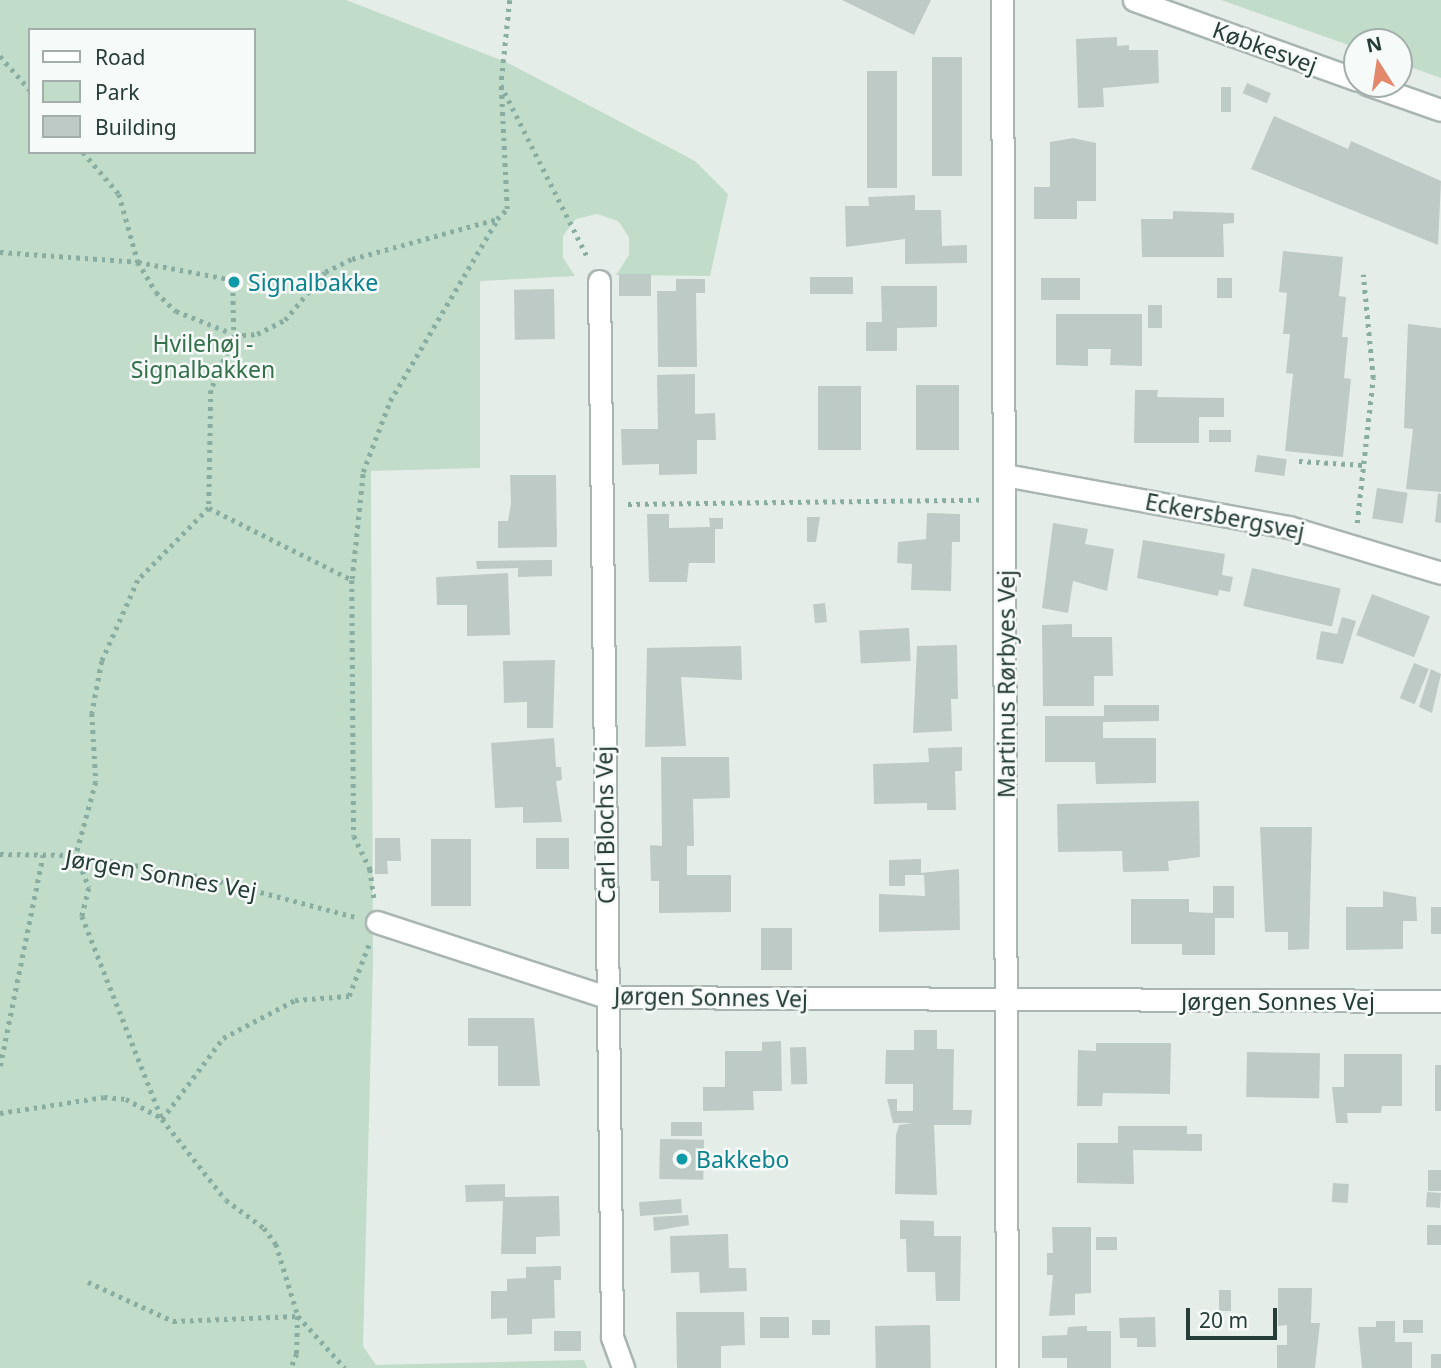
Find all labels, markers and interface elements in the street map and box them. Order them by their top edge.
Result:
street label: Købkesvej [1209,15,1321,79]
legend [28,28,256,154]
north arrow [1343,28,1413,98]
text: N [1364,30,1384,59]
text: Road [95,43,145,71]
text: Park [95,78,139,106]
text: Building [95,113,177,141]
place label: Signalbakke [248,268,378,296]
marker: Signalbakke [226,274,242,290]
park label: Hvilehøj - Signalbakken [131,329,275,383]
street label: Eckersbergsvej [1143,487,1307,545]
street label: Martinus Rørbyes Vej [992,570,1020,798]
street label: Carl Blochs Vej [590,746,620,904]
street label: Jørgen Sonnes Vej [63,844,259,904]
street label: Jørgen Sonnes Vej [614,982,808,1012]
street label: Jørgen Sonnes Vej [1181,987,1375,1015]
place label: Bakkebo [696,1145,789,1173]
marker: Bakkebo [674,1151,690,1167]
scale bar [1189,1294,1280,1338]
text: 20 m [1199,1306,1248,1334]

